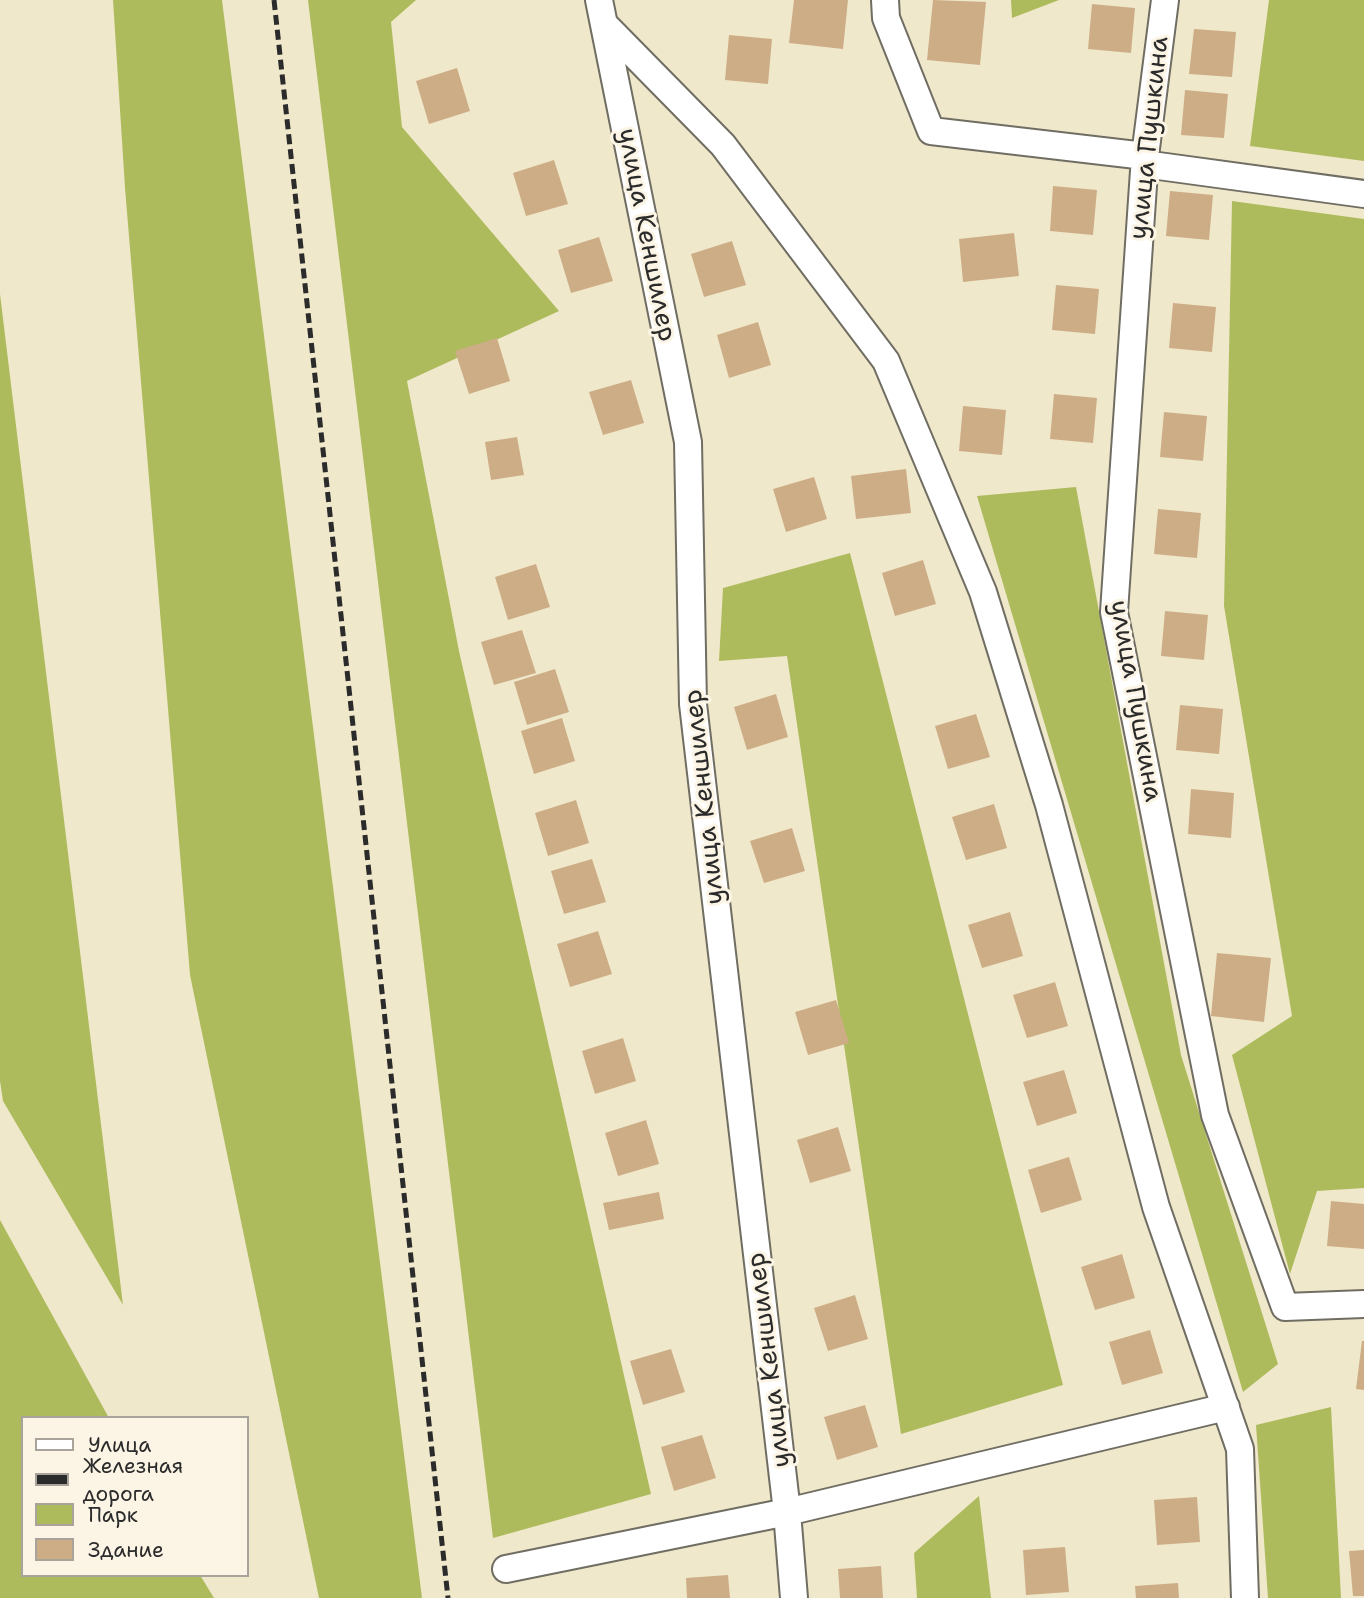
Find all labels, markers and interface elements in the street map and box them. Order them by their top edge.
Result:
street label: улица Пушкина [1124,35,1176,241]
street label: улица Кеншилер [610,126,682,344]
street label: улица Пушкина [1102,598,1168,804]
street label: улица Кеншилер [678,688,732,906]
street label: улица Кеншилер [741,1251,799,1469]
legend [21,1416,248,1577]
text: Улица [88,1431,151,1459]
text: Железная дорога [83,1452,183,1508]
text: Парк [88,1501,138,1529]
text: Здание [88,1536,164,1564]

